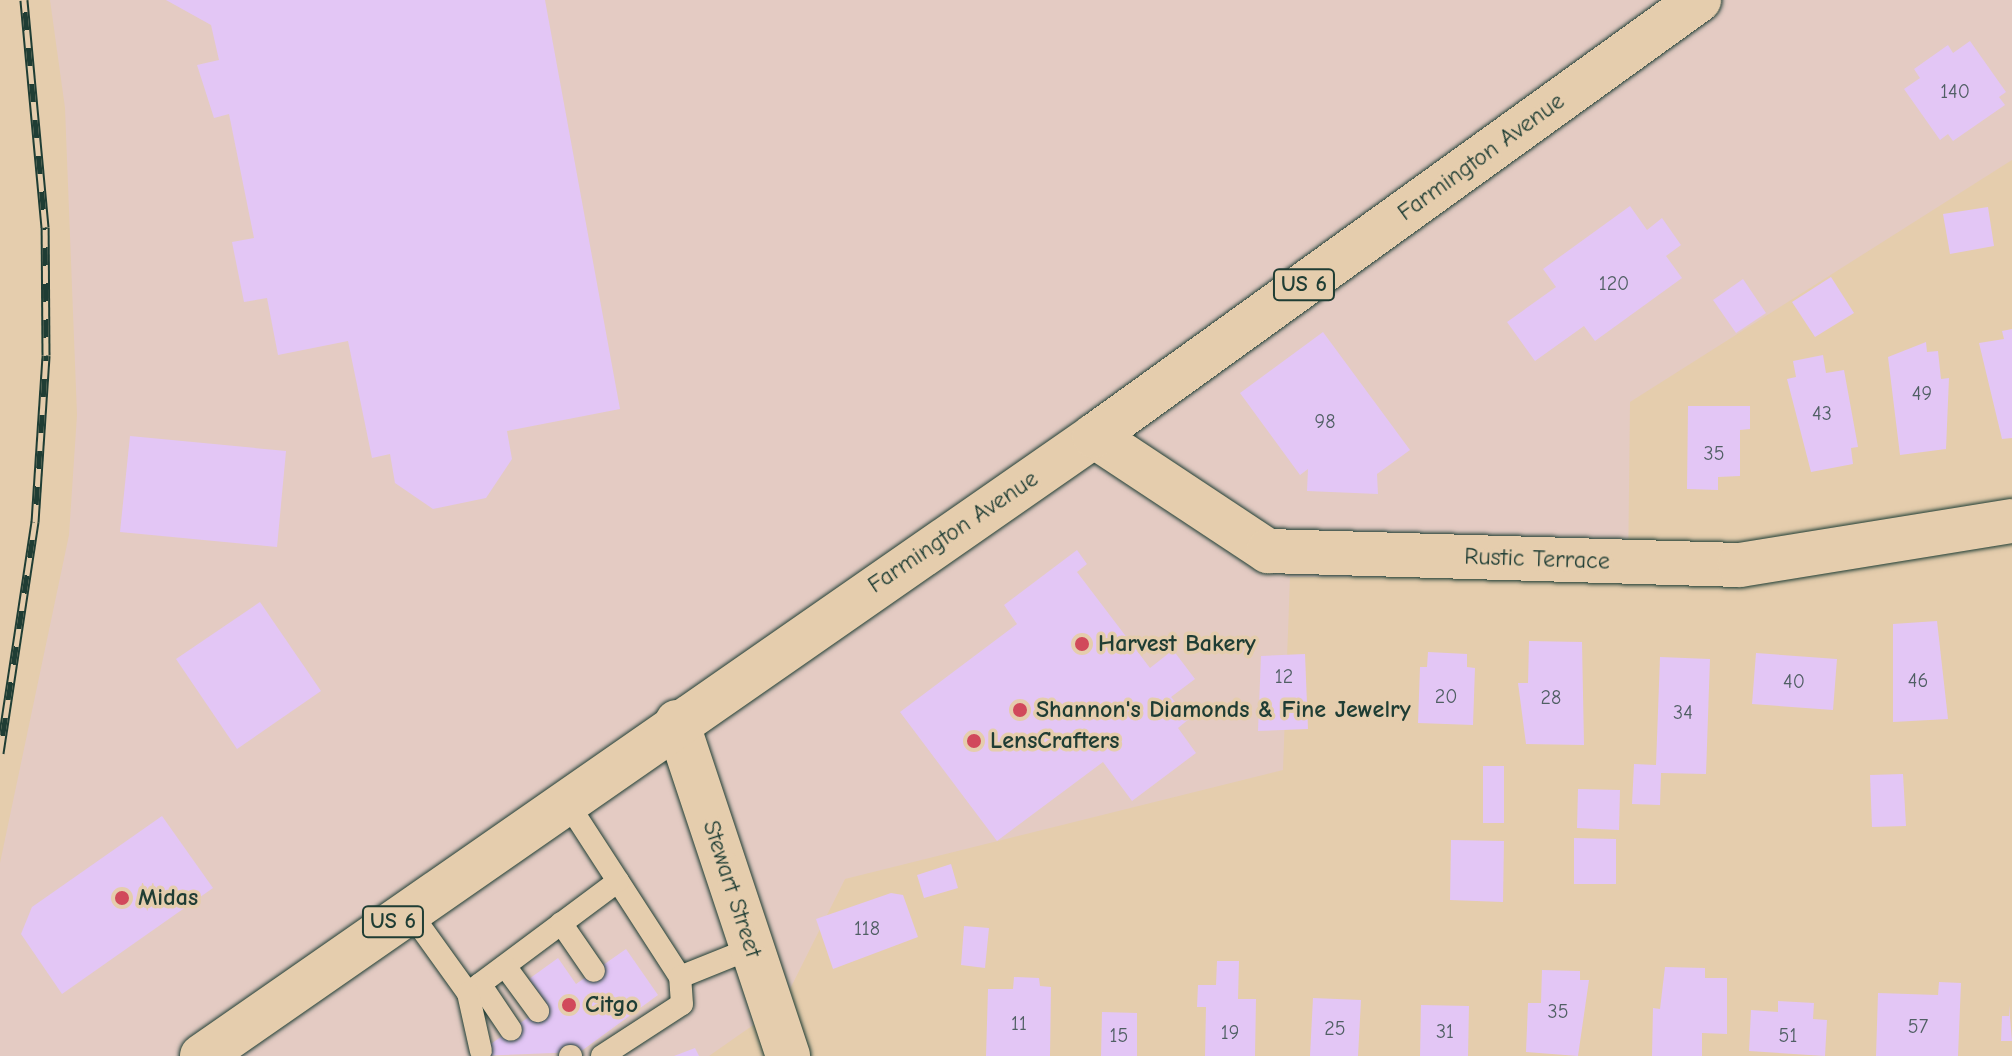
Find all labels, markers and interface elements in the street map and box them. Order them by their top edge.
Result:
house number: 140 [1940,79,1970,103]
street label: Farmington Avenue [1392,87,1570,227]
road number: US 6 [1272,267,1336,303]
house number: 120 [1599,271,1629,295]
house number: 49 [1912,381,1932,405]
house number: 43 [1812,401,1832,425]
house number: 98 [1315,409,1335,433]
house number: 35 [1704,441,1724,465]
street label: Farmington Avenue [862,464,1044,600]
street label: Rustic Terrace [1464,542,1610,576]
place label: Harvest Bakery [1098,630,1256,658]
marker: Harvest Bakery [1073,635,1091,653]
house number: 12 [1275,664,1293,688]
house number: 46 [1908,668,1928,692]
house number: 40 [1783,669,1805,693]
house number: 20 [1435,684,1457,708]
house number: 28 [1541,685,1561,709]
place label: Shannon's Diamonds & Fine Jewelry [1036,696,1411,724]
house number: 34 [1673,700,1693,724]
marker: Shannon's Diamonds & Fine Jewelry [1011,701,1029,719]
place label: LensCrafters [990,727,1120,755]
marker: LensCrafters [965,732,983,750]
street label: Stewart Street [696,817,768,961]
place label: Midas [138,884,198,912]
marker: Midas [113,889,131,907]
road number: US 6 [361,904,425,940]
house number: 118 [854,916,880,940]
place label: Citgo [585,991,638,1019]
marker: Citgo [560,996,578,1014]
house number: 35 [1548,999,1568,1023]
house number: 11 [1011,1011,1027,1035]
house number: 57 [1908,1014,1928,1038]
house number: 25 [1324,1016,1346,1040]
house number: 31 [1436,1019,1454,1043]
house number: 19 [1221,1020,1239,1044]
house number: 15 [1110,1023,1128,1047]
house number: 51 [1779,1023,1797,1047]

